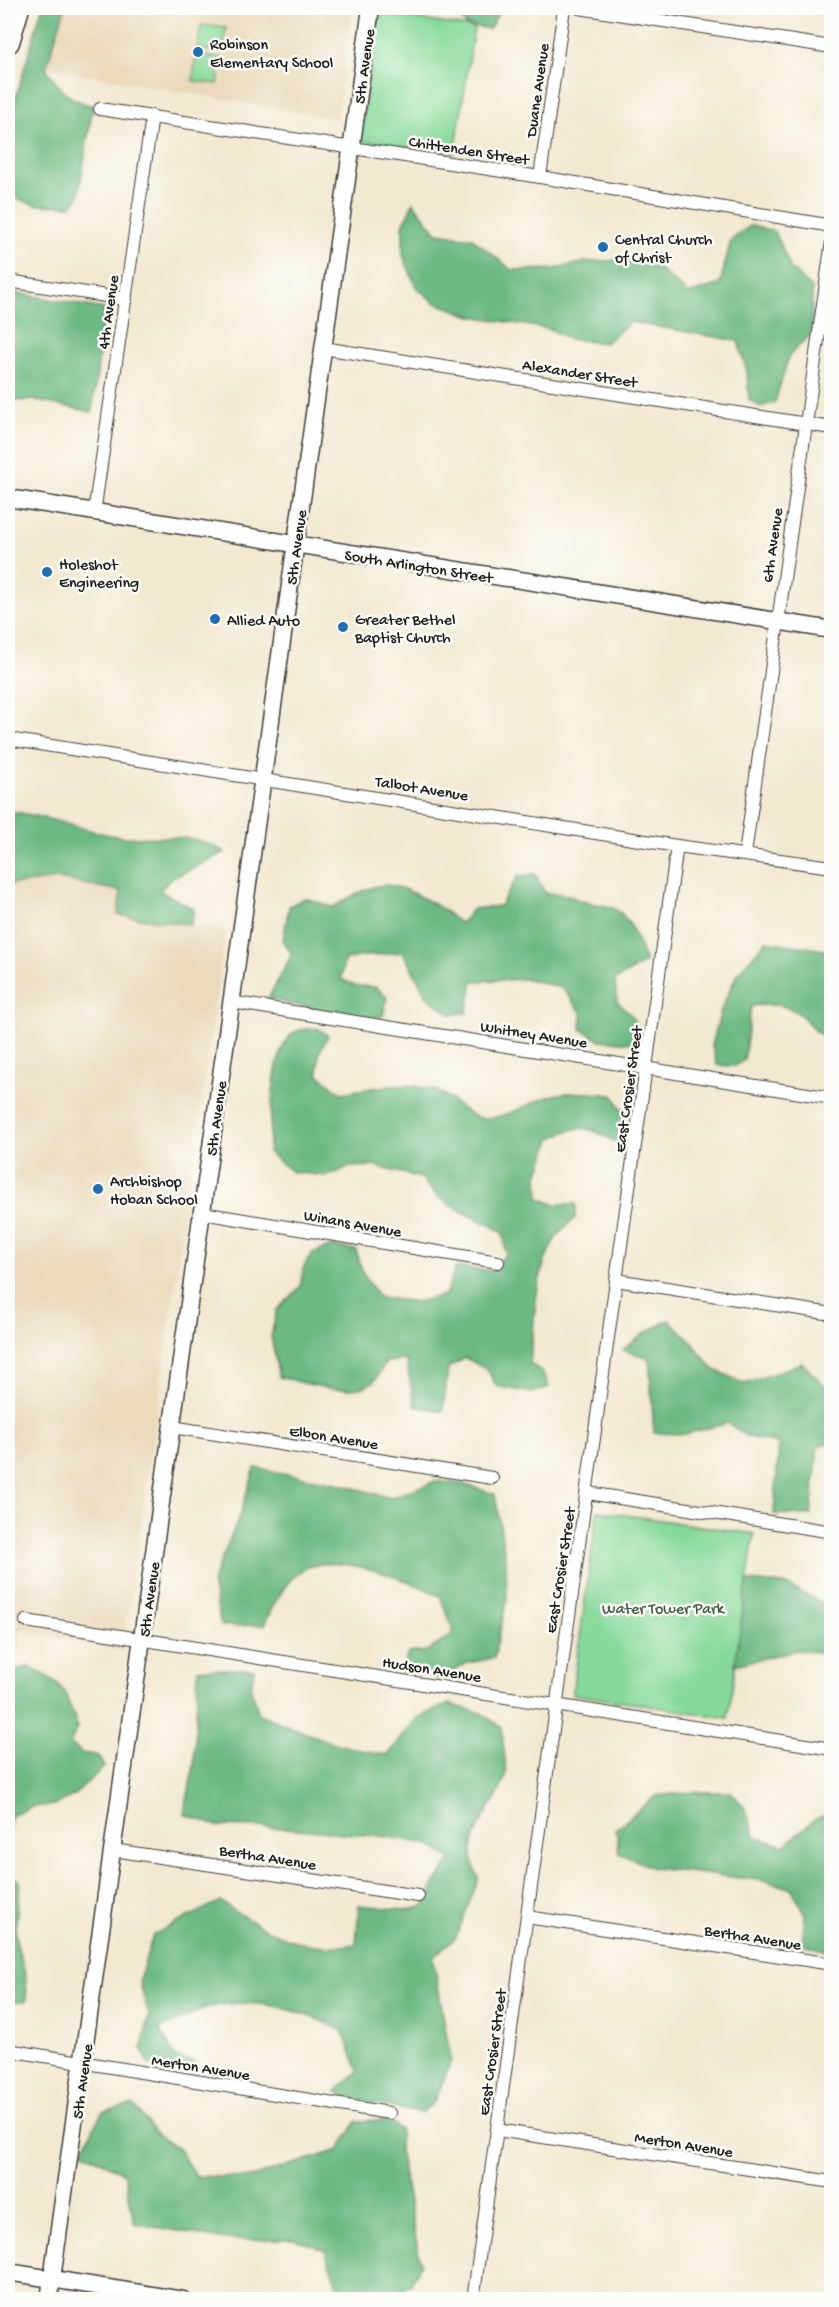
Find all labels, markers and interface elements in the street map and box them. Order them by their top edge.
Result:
street label: 5th Avenue [352,27,381,105]
place label: Robinson Elementary School [210,37,333,74]
street label: Duane Avenue [523,42,556,140]
marker: Robinson Elementary School [191,45,205,59]
street label: Chittenden Street [407,134,531,172]
place label: Central Church of Christ [615,232,713,269]
marker: Central Church of Christ [596,240,610,254]
street label: 4th Avenue [96,273,125,351]
street label: Alexander Street [521,357,640,394]
street label: 6th Avenue [760,506,789,584]
street label: 5th Avenue [284,508,313,586]
street label: South Arlington Street [343,547,495,590]
place label: Holeshot Engineering [59,557,139,594]
marker: Holeshot Engineering [40,565,54,579]
marker: Allied Auto [208,612,222,626]
place label: Greater Bethel Baptist Church [354,612,455,649]
place label: Allied Auto [227,613,300,632]
marker: Greater Bethel Baptist Church [336,620,350,634]
street label: Talbot Avenue [373,774,470,807]
street label: Whitney Avenue [479,1019,589,1054]
street label: East Crosier Street [612,1024,649,1154]
street label: 5th Avenue [204,1079,233,1157]
place label: Archbishop Hoban School [110,1174,198,1211]
marker: Archbishop Hoban School [91,1182,105,1196]
street label: Winans Avenue [302,1207,403,1244]
street label: Elbon Avenue [288,1423,380,1456]
street label: East Crosier Street [543,1505,582,1635]
street label: 5th Avenue [137,1560,166,1638]
park label: Water Tower Park [602,1601,726,1620]
street label: Hudson Avenue [381,1654,483,1689]
street label: Bertha Avenue [217,1842,318,1877]
street label: Bertha Avenue [702,1922,803,1957]
street label: East Crosier Street [476,1987,513,2117]
street label: 5th Avenue [70,2042,99,2120]
street label: Merton Avenue [150,2052,252,2087]
street label: Merton Avenue [633,2129,735,2164]

